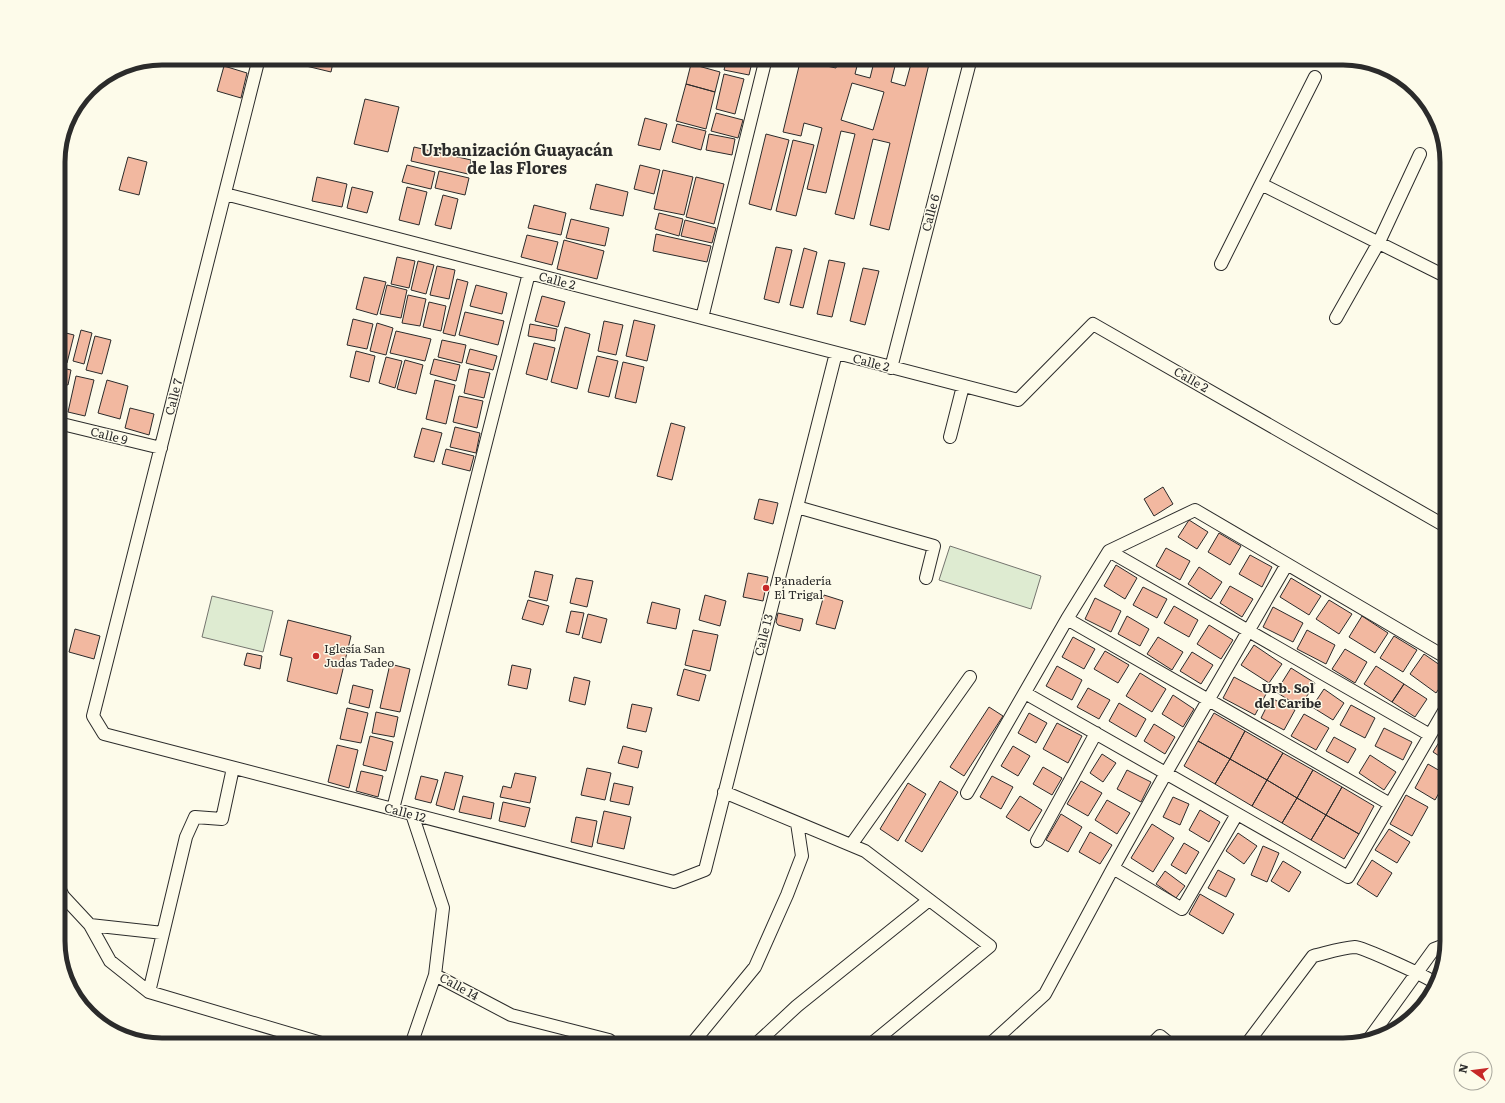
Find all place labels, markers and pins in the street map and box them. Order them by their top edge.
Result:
place label: Panadería El Trigal [774,571,832,603]
marker: Panadería El Trigal [761,583,771,593]
place label: Iglesía San Judas Tadeo [324,639,394,671]
marker: Iglesía San Judas Tadeo [311,651,321,661]

